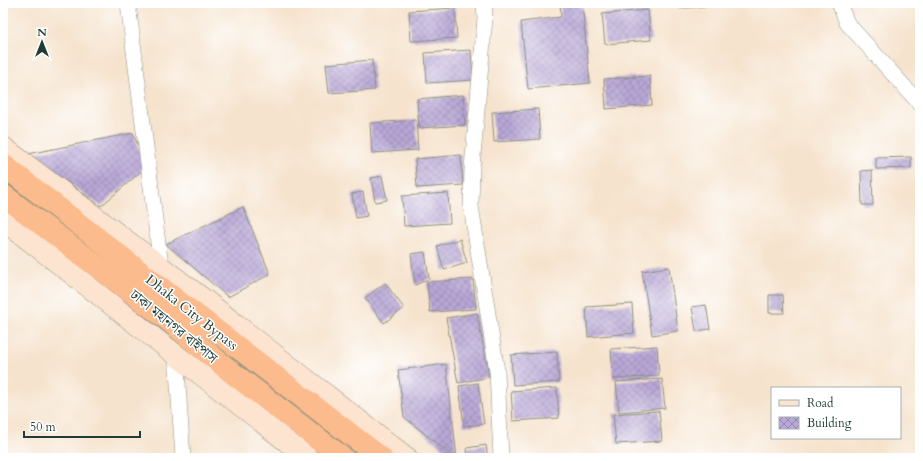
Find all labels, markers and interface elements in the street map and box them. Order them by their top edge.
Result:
north arrow [22,22,62,62]
text: N [37,25,47,40]
street label: Dhaka City Bypass [142,270,242,355]
street label: ঢাকা মহানগর বাইপাস [125,285,222,368]
legend [771,387,901,439]
text: Road [807,395,834,411]
scale bar [24,413,140,439]
text: Building [807,415,852,431]
text: 50 m [30,419,57,435]

